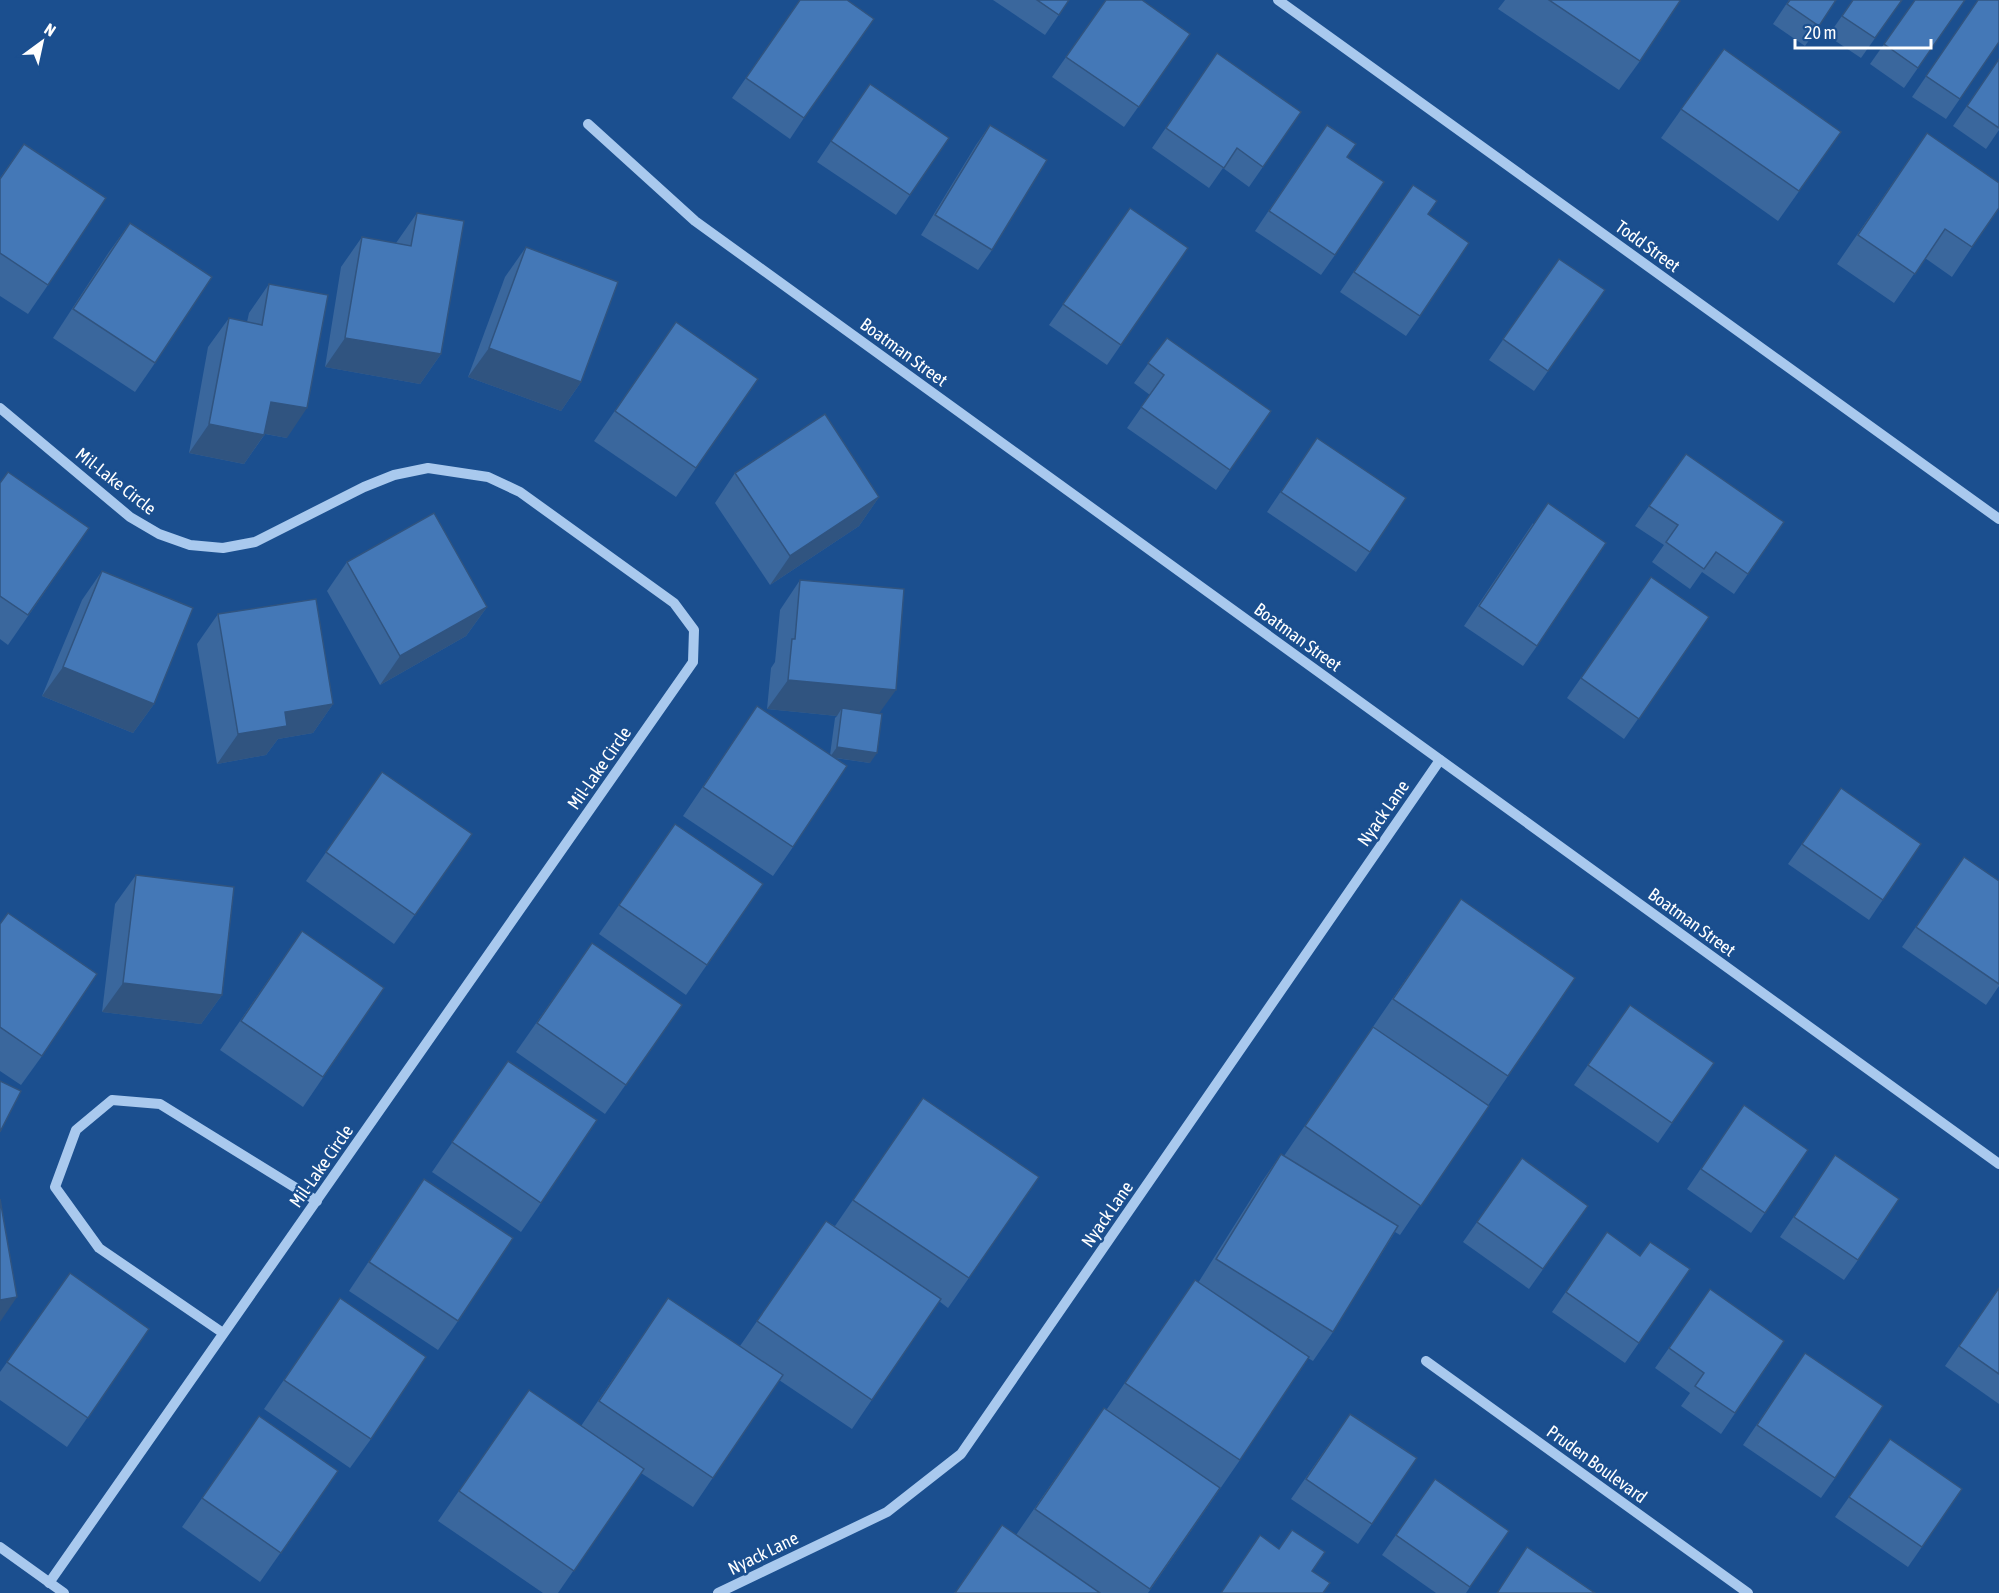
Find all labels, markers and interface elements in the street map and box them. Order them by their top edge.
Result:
north arrow [12,12,72,72]
scale bar [1795,12,1932,50]
text: N [41,19,59,40]
text: 20 m [1804,22,1836,43]
street label: Todd Street [1612,216,1684,276]
street label: Boatman Street [856,313,952,391]
street label: Mil-Lake Circle [72,443,160,519]
street label: Boatman Street [1250,598,1346,676]
street label: Mil-Lake Circle [563,723,635,813]
street label: Nyack Lane [1353,776,1413,850]
street label: Boatman Street [1644,883,1740,961]
street label: Mil-Lake Circle [285,1121,357,1211]
street label: Nyack Lane [1077,1177,1137,1251]
street label: Pruden Boulevard [1543,1421,1651,1507]
street label: Nyack Lane [724,1527,802,1579]

